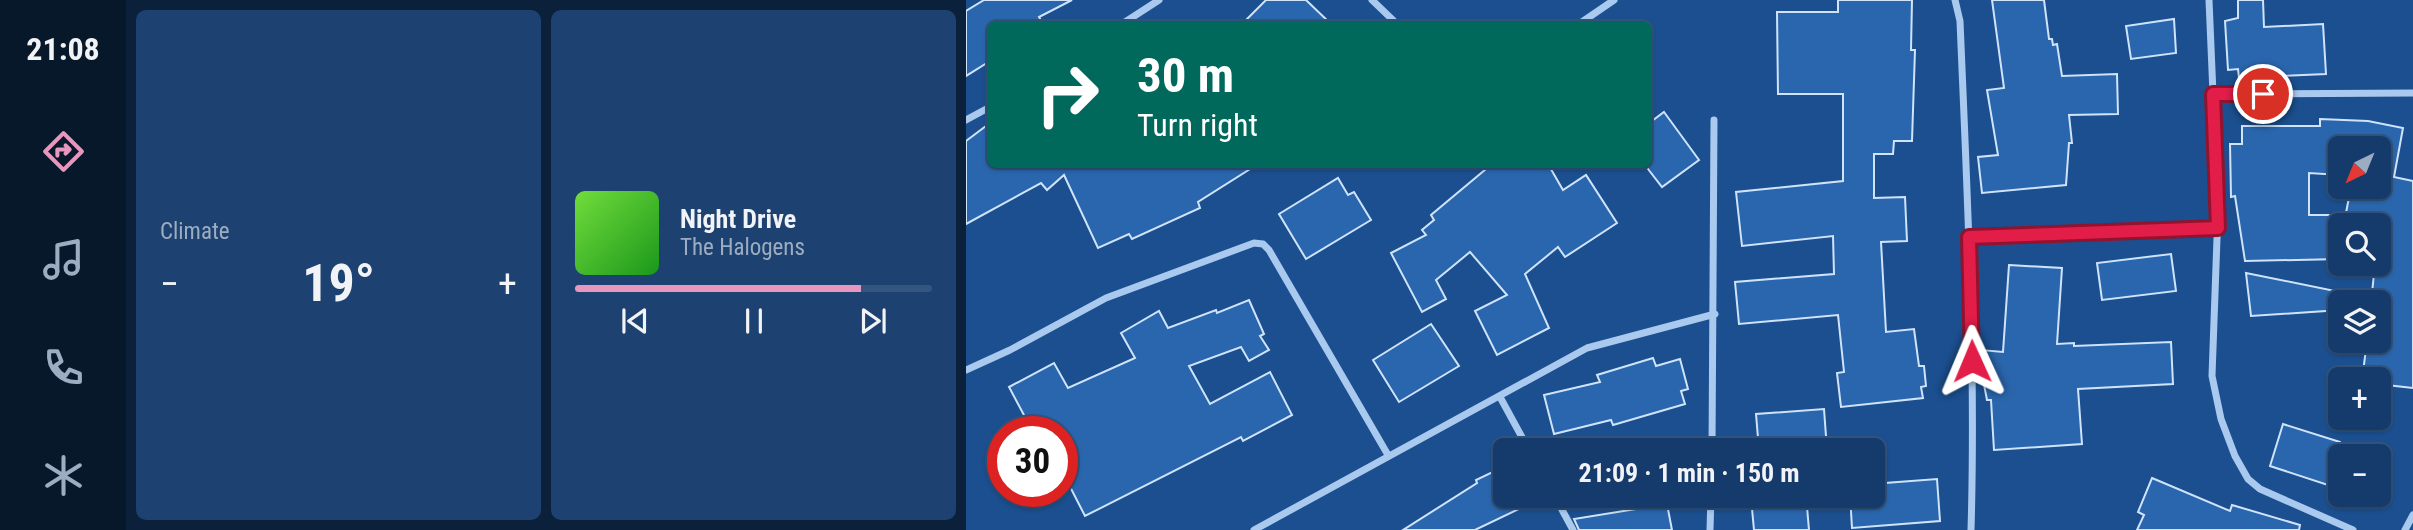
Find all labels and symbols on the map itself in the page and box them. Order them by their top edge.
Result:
pin [2233,64,2293,124]
north arrow [2328,136,2390,200]
position arrow [1935,324,2009,398]
speed limit sign: 30 [987,416,1078,507]

